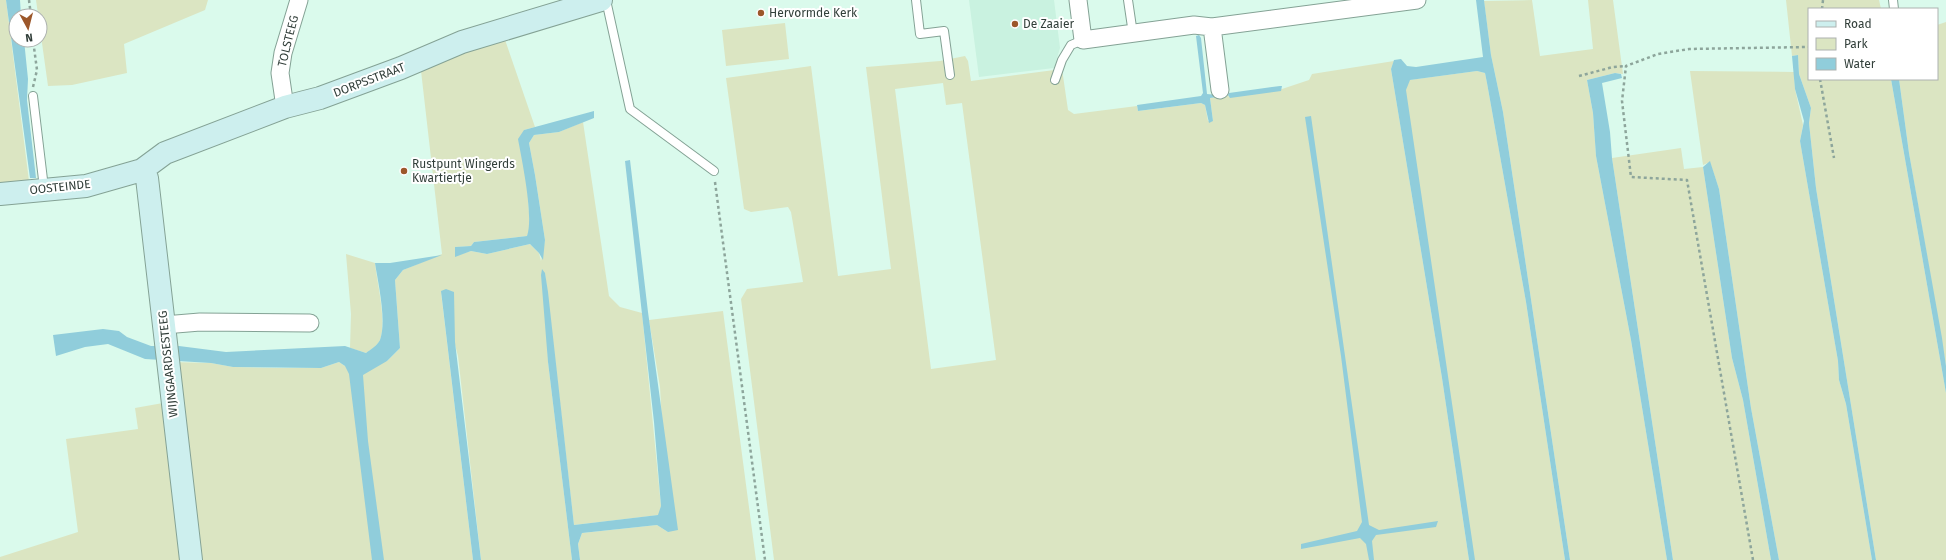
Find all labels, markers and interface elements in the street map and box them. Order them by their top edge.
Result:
place label: Hervormde Kerk [769,6,858,20]
north arrow [8,8,48,48]
marker: Hervormde Kerk [756,8,766,18]
legend [1808,8,1938,80]
street label: TOLSTEEG [275,14,301,68]
place label: De Zaaier [1023,17,1074,31]
text: Road [1844,17,1872,31]
marker: De Zaaier [1010,19,1020,29]
text: N [25,31,34,44]
text: Park [1844,37,1868,51]
text: Water [1844,57,1876,71]
street label: DORPSSTRAAT [331,60,407,100]
place label: Rustpunt Wingerds Kwartiertje [412,157,515,185]
marker: Rustpunt Wingerds Kwartiertje [399,166,409,176]
street label: OOSTEINDE [29,177,91,197]
street label: WIJNGAARDSESTEEG [155,310,181,418]

